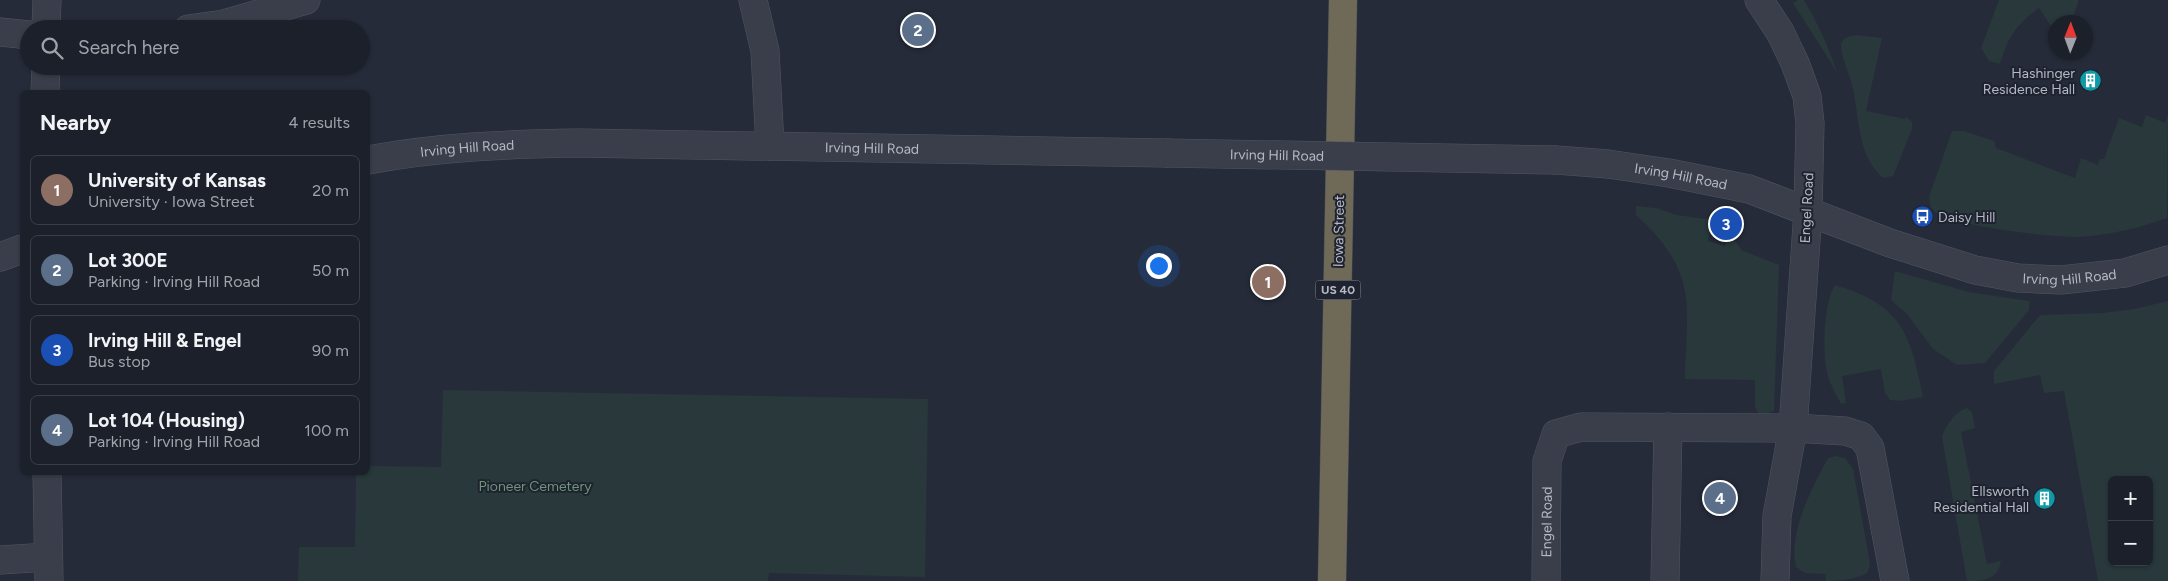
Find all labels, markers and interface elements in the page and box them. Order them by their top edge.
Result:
pin: 2 [902,11,934,49]
north arrow [2048,15,2093,60]
search box [20,20,370,75]
icon: search [38,34,66,62]
text: Search here [78,36,180,59]
place label: Hashinger Residence Hall [1983,65,2075,98]
building icon: Hashinger Residence Hall [2079,69,2103,93]
text: Nearby [40,110,111,135]
text: 4 results [289,113,350,132]
street label: Irving Hill Road [419,136,515,160]
street label: Irving Hill Road [825,139,919,157]
street label: Irving Hill Road [1230,146,1324,164]
street label: Irving Hill Road [1633,159,1729,193]
text: University of Kansas [88,169,266,192]
street label: Engel Road [1797,172,1817,244]
text: 1 [54,181,60,200]
text: 20 m [312,181,349,200]
text: University · Iowa Street [88,192,255,211]
street label: Iowa Street [1330,195,1348,267]
pin: 3 [1710,205,1742,243]
bus stop icon: Daisy Hill [1910,205,1934,229]
place label: Daisy Hill [1938,209,1995,226]
text: Lot 300E [88,249,168,272]
your location [1146,253,1172,279]
text: 2 [52,261,62,280]
text: 50 m [312,261,349,280]
pin: 1 [1252,263,1284,301]
street label: Irving Hill Road [2022,265,2117,288]
text: Parking · Irving Hill Road [88,272,260,291]
road number: US 40 [1316,280,1360,300]
text: Irving Hill & Engel [88,329,241,352]
text: 3 [53,341,61,360]
text: 90 m [312,341,349,360]
text: Bus stop [88,352,150,371]
text: Lot 104 (Housing) [88,409,245,432]
text: 4 [52,421,62,440]
text: 100 m [304,421,349,440]
text: Parking · Irving Hill Road [88,432,260,451]
map controls [2108,476,2153,566]
button: + [2108,476,2153,521]
park label: Pioneer Cemetery [478,478,592,495]
pin: 4 [1704,479,1736,517]
place label: Ellsworth Residential Hall [1933,483,2029,516]
street label: Engel Road [1538,487,1555,557]
building icon: Ellsworth Residential Hall [2033,487,2057,511]
button: − [2108,521,2153,566]

